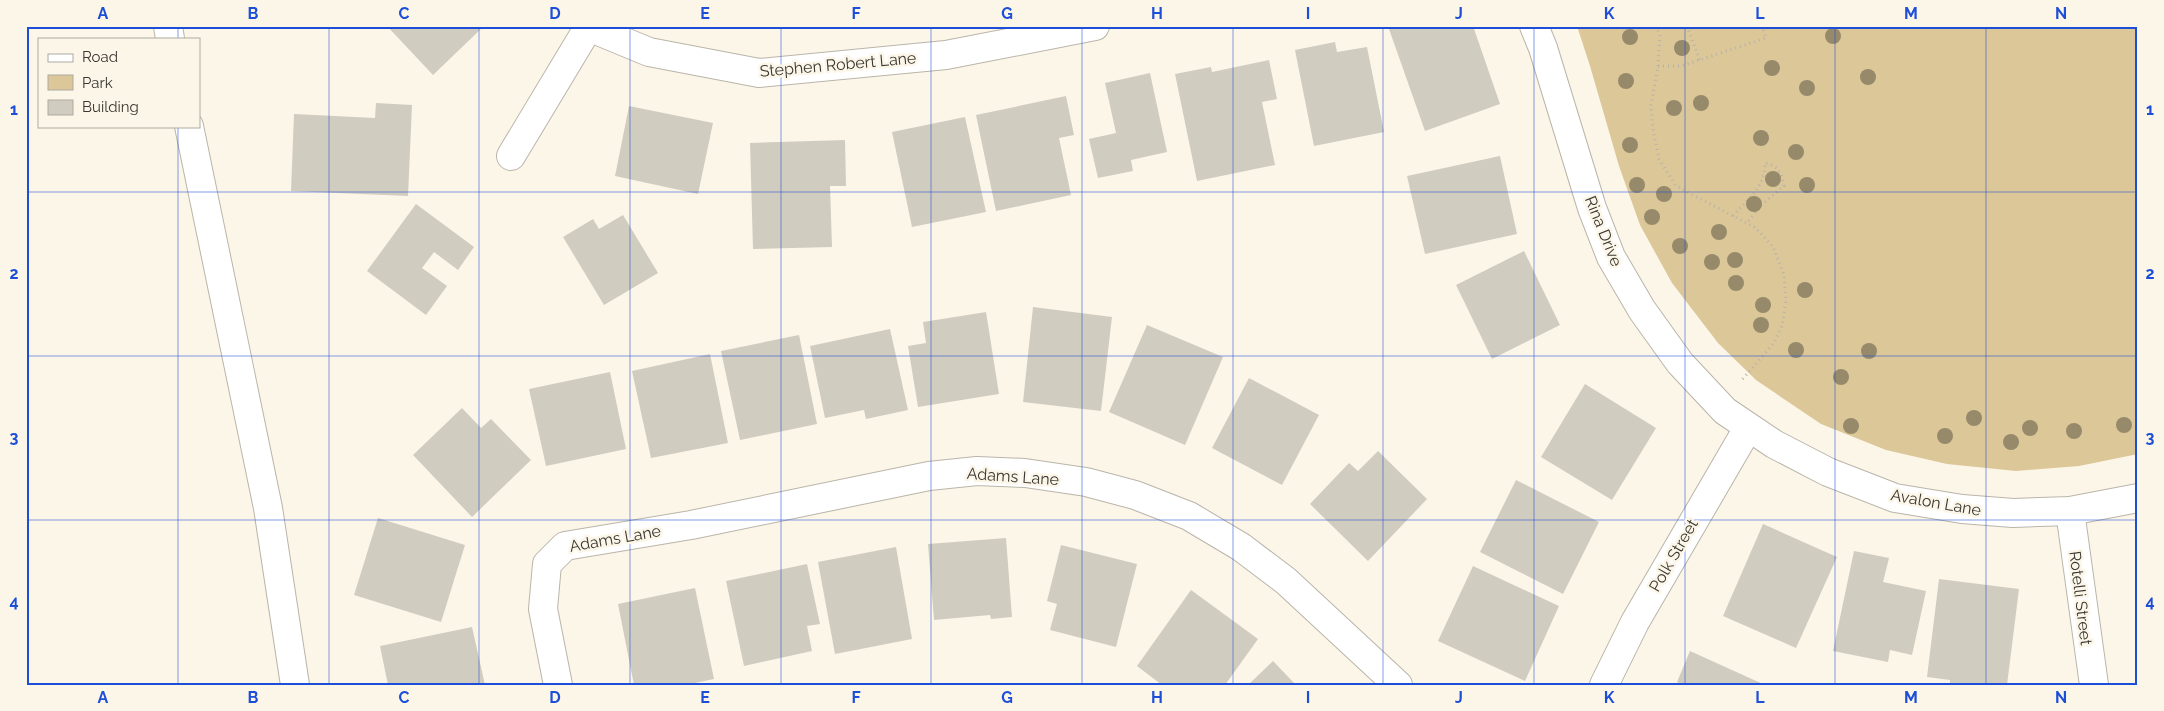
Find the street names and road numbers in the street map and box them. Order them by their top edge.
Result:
street label: Stephen Robert Lane [759,48,917,81]
street label: Rina Drive [1581,193,1626,269]
street label: Adams Lane [966,464,1060,489]
street label: Avalon Lane [1889,485,1983,520]
street label: Polk Street [1645,515,1702,595]
street label: Adams Lane [568,521,662,556]
street label: Rotelli Street [2065,550,2096,647]

